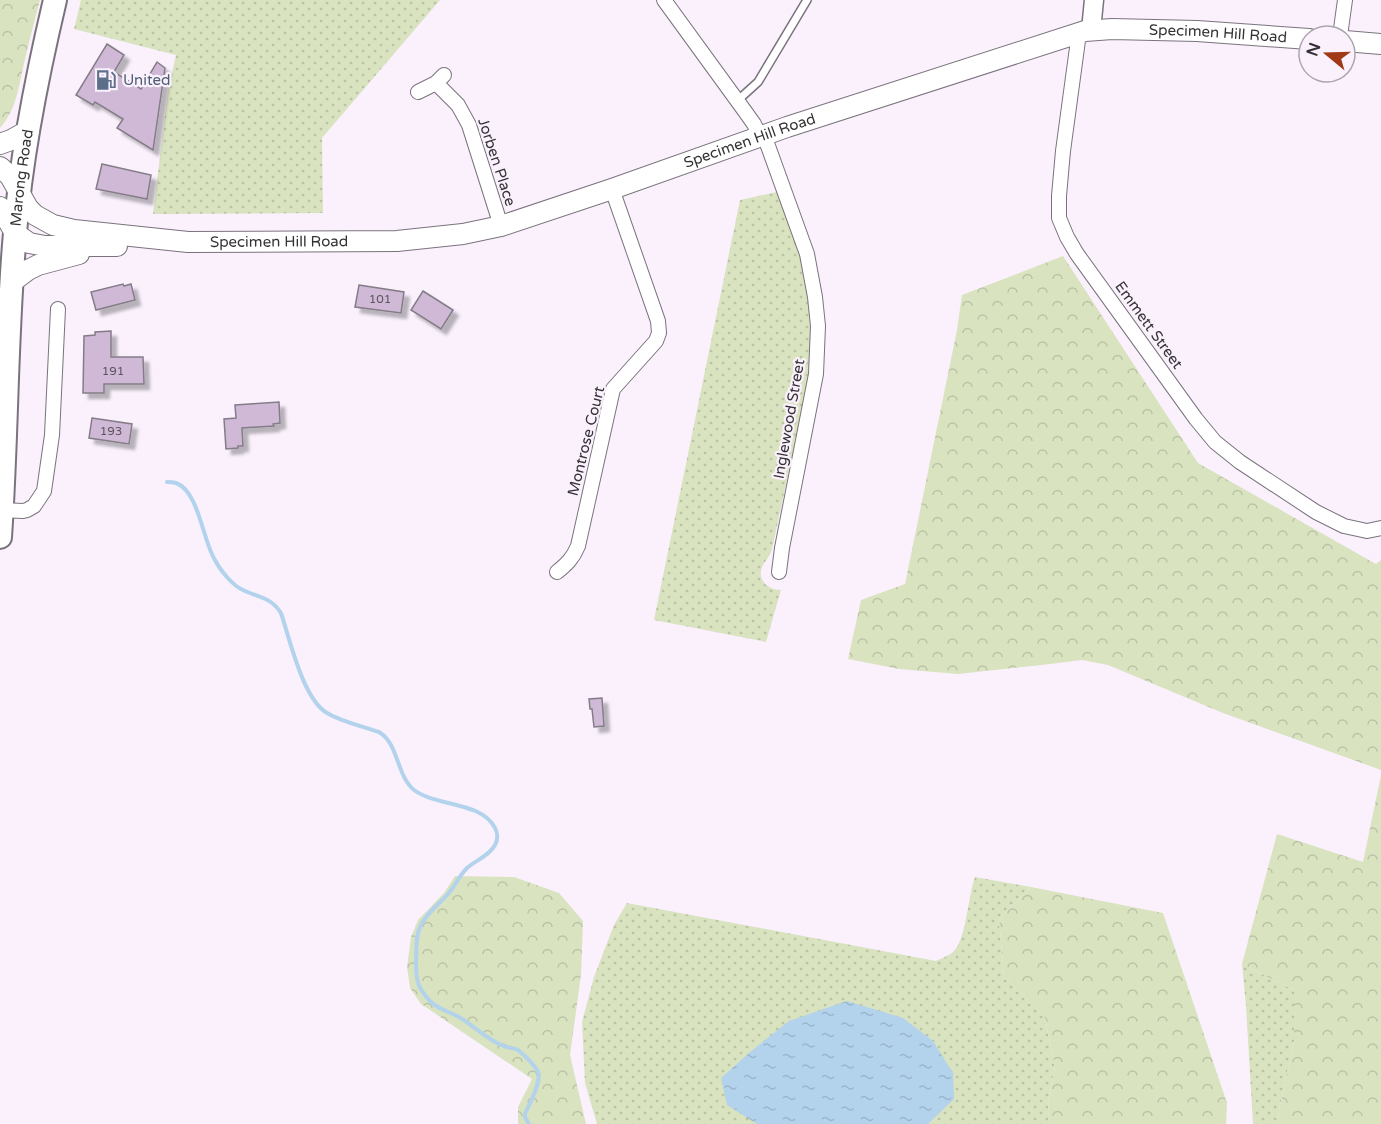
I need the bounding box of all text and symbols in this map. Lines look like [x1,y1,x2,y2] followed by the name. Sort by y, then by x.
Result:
[1149,21,1288,46] street label: Specimen Hill Road
[1297,24,1357,84] north arrow
[1302,40,1325,59] text: N
[94,68,118,92] fuel station icon: United
[123,71,171,89] place label: United
[681,109,818,172] street label: Specimen Hill Road
[474,116,520,208] street label: Jorben Place
[7,128,37,227] street label: Marong Road
[210,232,348,251] street label: Specimen Hill Road
[1111,278,1187,372] street label: Emmett Street
[369,292,391,306] house number: 101
[770,358,808,480] street label: Inglewood Street
[102,364,124,378] house number: 191
[564,384,608,498] street label: Montrose Court
[100,424,122,438] house number: 193

